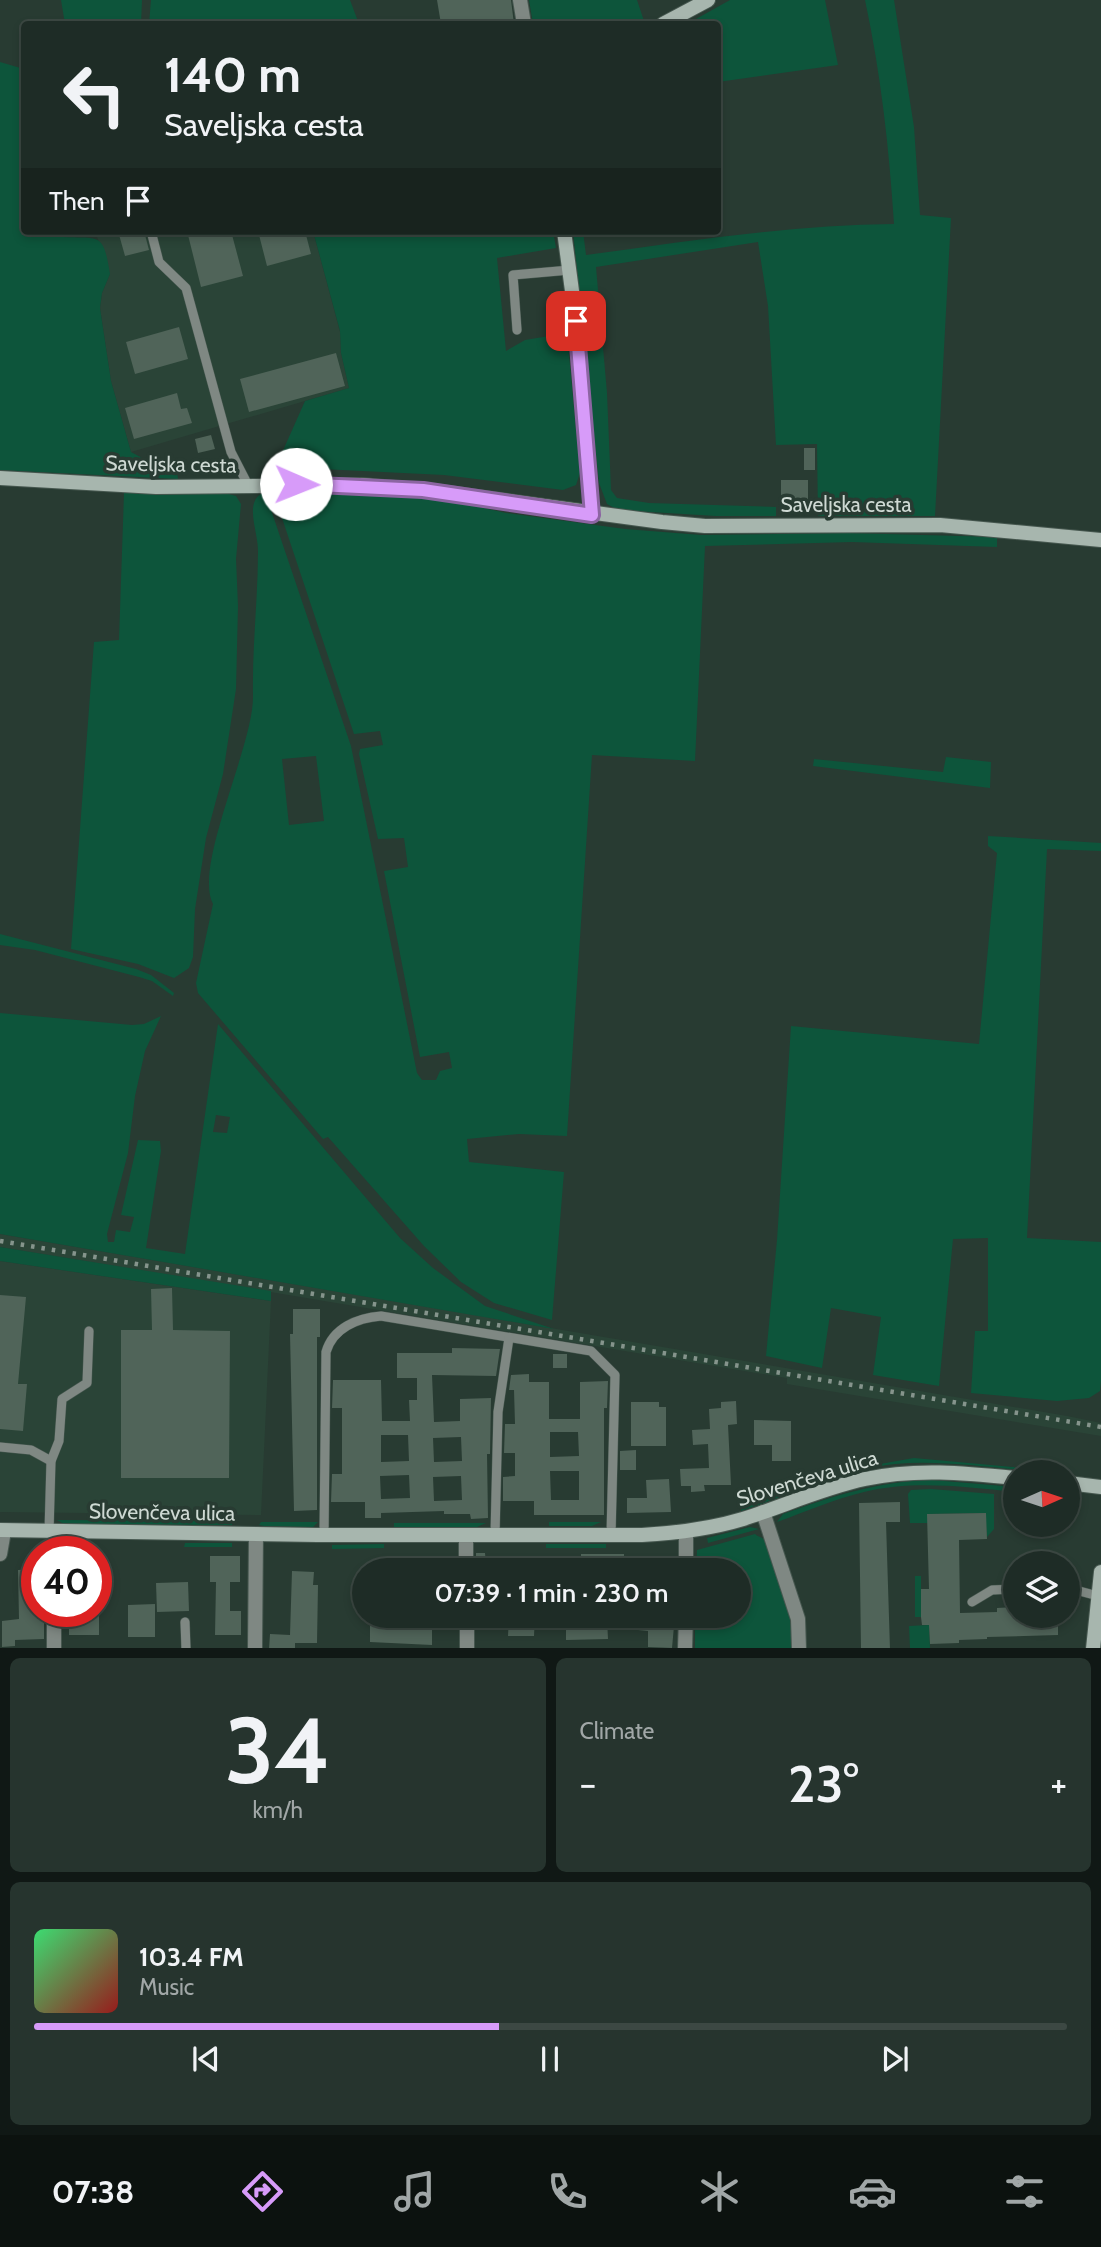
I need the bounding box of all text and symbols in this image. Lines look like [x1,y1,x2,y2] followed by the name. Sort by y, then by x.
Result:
[164,45,301,104] text: 140 m
[49,49,140,140] icon: left
[164,105,364,144] text: Saveljska cesta
[119,182,157,220] icon: arrive
[49,185,105,217] text: Then
[546,291,606,351] pin
[557,302,595,340] icon: arrive
[259,447,333,521] position arrow
[105,450,237,479] street label: Saveljska cesta
[780,492,912,518] street label: Saveljska cesta
[733,1445,881,1511] street label: Slovenčeva ulica
[1003,1460,1080,1536] north arrow
[1003,1460,1080,1628] map controls
[89,1498,235,1526] street label: Slovenčeva ulica
[21,1536,112,1627] speed limit sign: 40
[1003,1551,1080,1628] button: layers
[435,1577,668,1609] text: 07:39 · 1 min · 230 m
[225,1695,331,1806] text: 34
[580,1717,654,1745] text: Climate
[788,1752,859,1815] text: 23°
[580,1760,596,1807] text: −
[1050,1760,1067,1807] text: +
[253,1796,303,1824] text: km/h
[139,1941,244,1973] text: 103.4 FM
[139,1973,194,2001] text: Music
[187,2040,225,2078] icon: previous
[531,2040,569,2078] icon: pause
[876,2040,914,2078] icon: next
[238,2167,287,2216] icon: directions
[390,2167,439,2216] icon: music
[543,2167,592,2216] icon: phone
[695,2167,744,2216] icon: climate
[848,2167,897,2216] icon: car
[1000,2167,1049,2216] icon: filters
[52,2172,134,2211] text: 07:38

